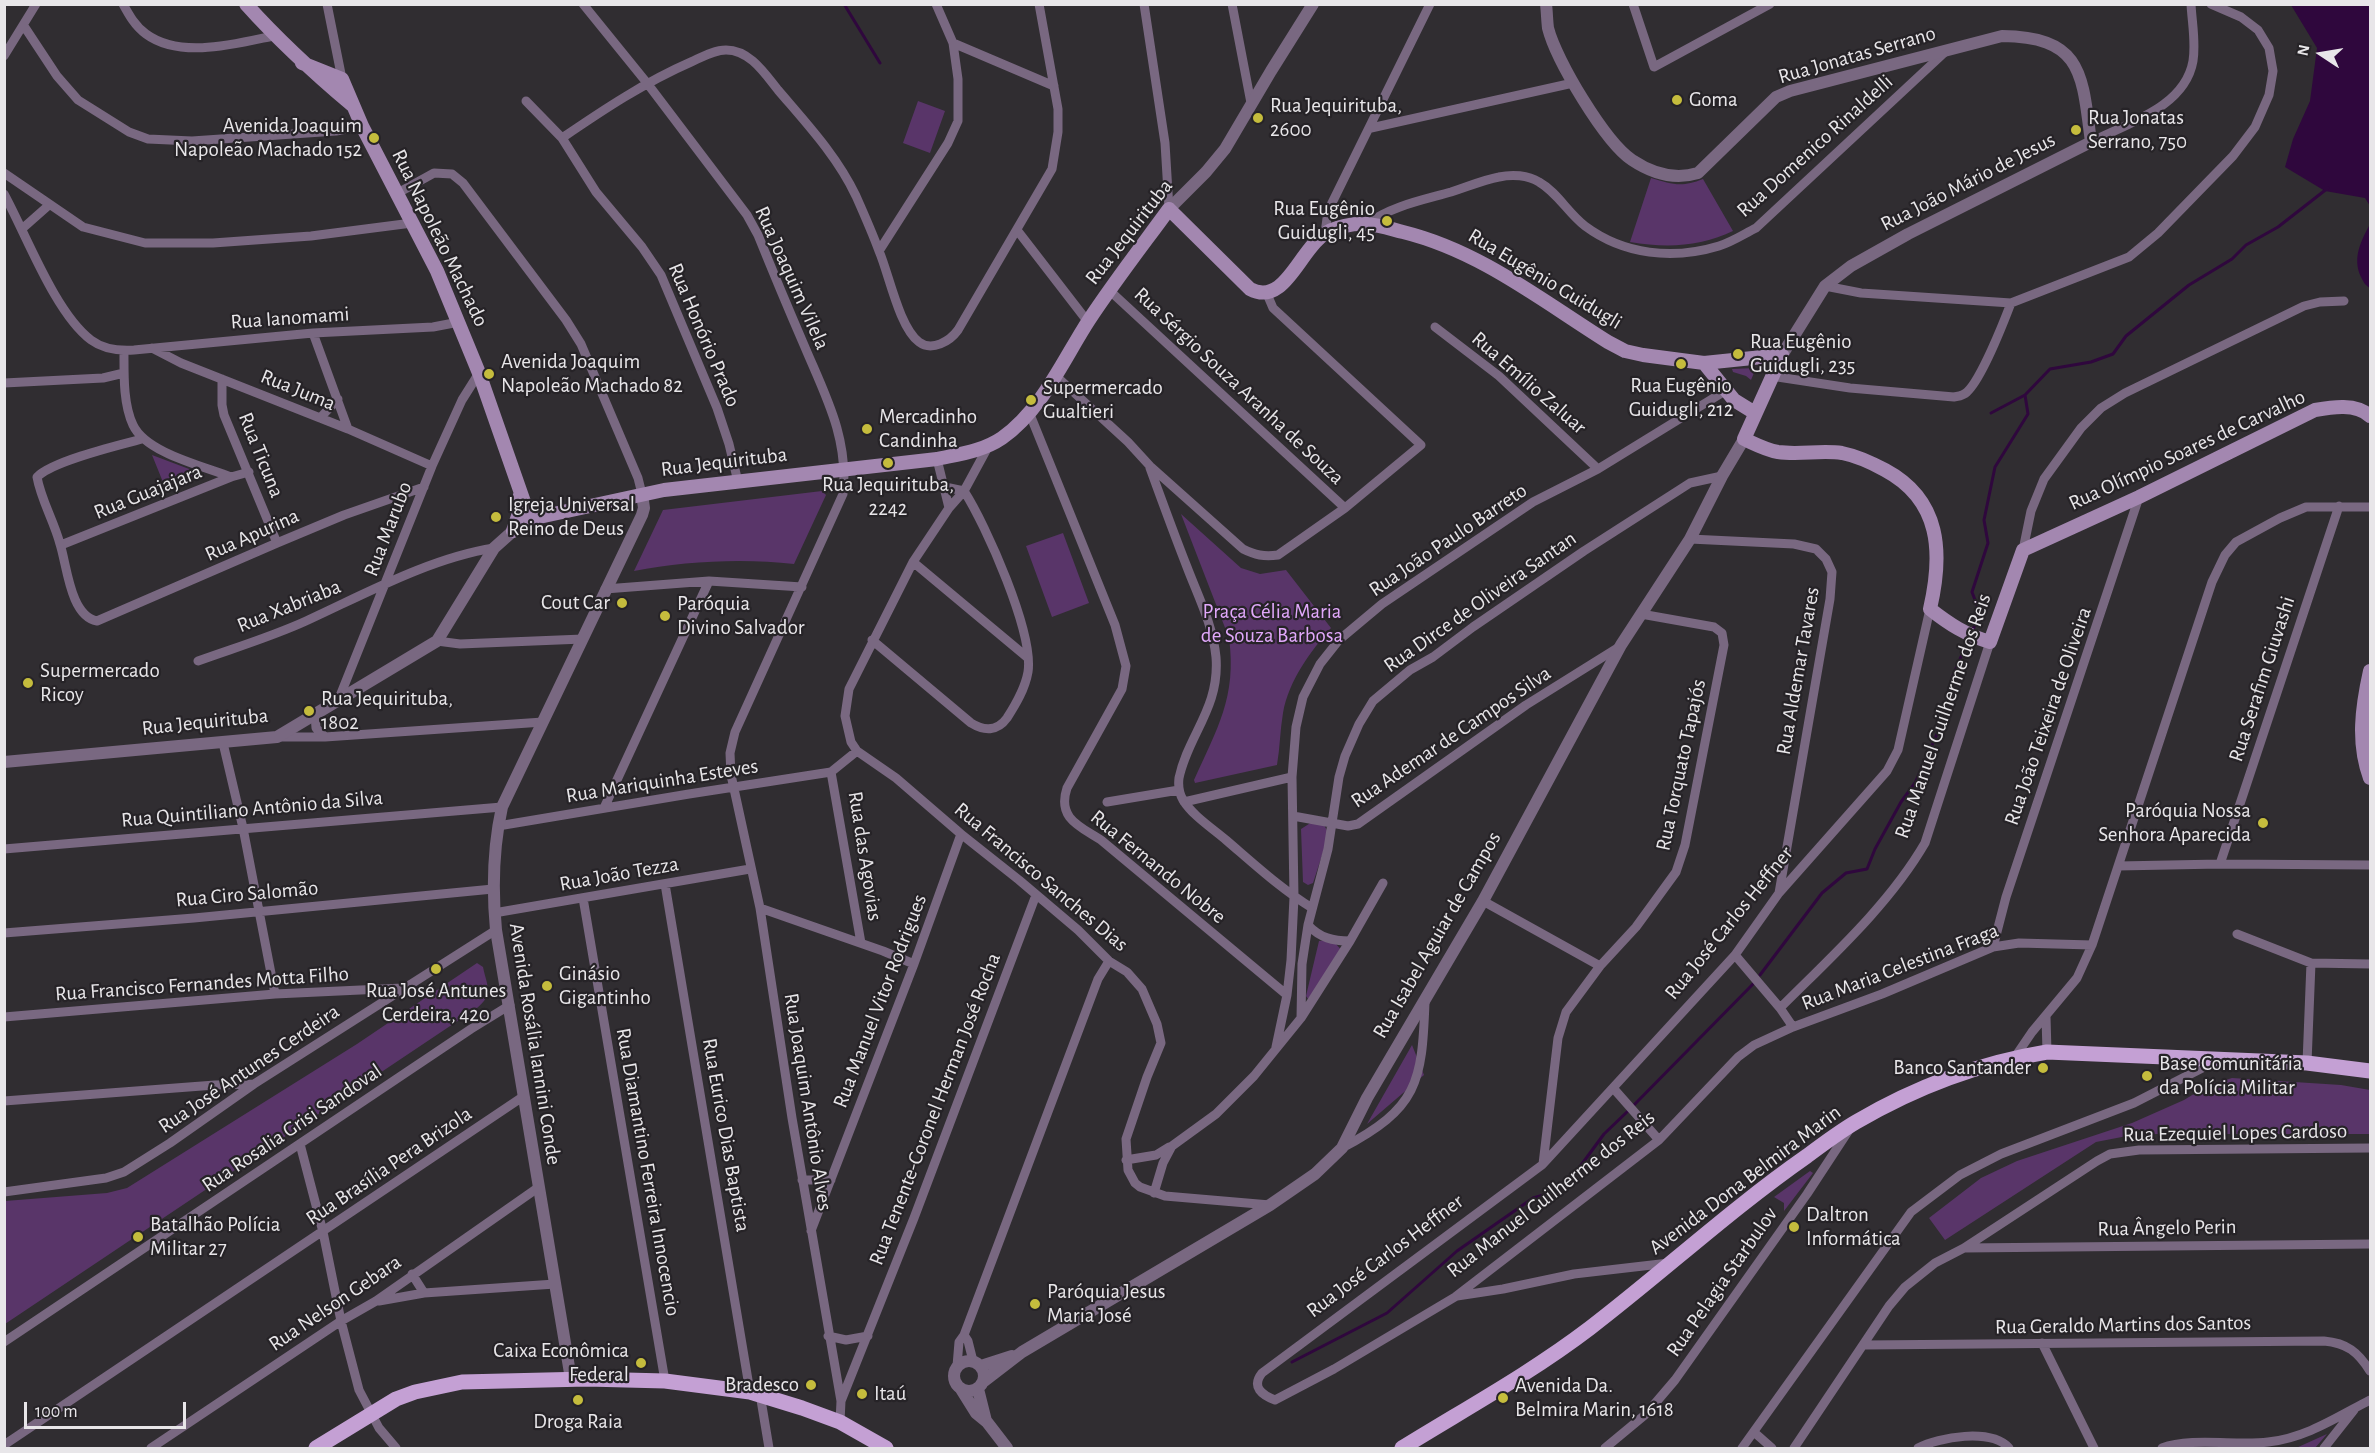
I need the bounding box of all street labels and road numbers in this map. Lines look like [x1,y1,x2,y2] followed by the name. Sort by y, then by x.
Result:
[1775,20,1939,90] street label: Rua Jonatas Serrano
[1732,69,1898,223] street label: Rua Domenico Rinaldelli
[1877,127,2059,237] street label: Rua João Mário de Jesus
[386,145,494,331] street label: Rua Napoleão Machado
[1080,174,1178,290] street label: Rua Jequirituba
[749,202,835,354] street label: Rua Joaquim Vilela
[1463,223,1627,335] street label: Rua Eugênio Guidugli
[662,259,746,411] street label: Rua Honório Prado
[1129,282,1349,490] street label: Rua Sérgio Souza Aranha de Souza
[230,301,350,335] street label: Rua Ianomami
[1466,326,1592,440] street label: Rua Emílio Zaluar
[257,364,339,416] street label: Rua Juma
[2065,384,2309,516] street label: Rua Olímpio Soares de Carvalho
[233,409,289,501] street label: Rua Ticuna
[659,442,789,482] street label: Rua Jequirituba
[90,459,206,525] street label: Rua Guajajara
[358,478,418,580] street label: Rua Marubo
[1364,478,1532,602] street label: Rua João Paulo Barreto
[201,503,303,567] street label: Rua Apurina
[1379,526,1581,678] street label: Rua Dirce de Oliveira Santan
[233,574,345,638] street label: Rua Xabriaba
[1771,585,1825,757] street label: Rua Aldemar Tavares
[1889,590,1997,842] street label: Rua Manuel Guilherme dos Reis
[2223,593,2301,765] street label: Rua Serafim Giuvashi
[1999,604,2097,828] street label: Rua João Teixeira de Oliveira
[1346,661,1556,813] street label: Rua Ademar de Campos Silva
[1651,677,1711,853] street label: Rua Torquato Tapajós
[140,703,270,741] street label: Rua Jequirituba
[564,753,760,809] street label: Rua Mariquinha Esteves
[120,785,384,833] street label: Rua Quintiliano Antônio da Silva
[842,789,888,923] street label: Rua das Agovias
[949,797,1133,957] street label: Rua Francisco Sanches Dias
[1085,805,1231,929] street label: Rua Fernando Nobre
[1367,827,1507,1043] street label: Rua Isabel Aguiar de Campos
[1659,841,1799,1005] street label: Rua José Carlos Heffner
[557,851,681,897] street label: Rua João Tezza
[175,875,319,913] street label: Rua Ciro Salomão
[828,891,932,1111] street label: Rua Manuel Vitor Rodrigues
[1798,918,2002,1016] street label: Rua Maria Celestina Fraga
[503,921,567,1167] street label: Avenida Rosália Iannini Conde
[864,949,1006,1269] street label: Rua Tenente-Coronel Herman José Rocha
[54,961,350,1007] street label: Rua Francisco Fernandes Motta Filho
[778,991,838,1213] street label: Rua Joaquim Antônio Alves
[154,999,344,1139] street label: Rua José Antunes Cerdeira
[610,1026,686,1318] street label: Rua Diamantino Ferreira Innocencio
[697,1036,755,1234] street label: Rua Eurico Dias Baptista
[197,1058,387,1198] street label: Rua Rosalia Grisi Sandoval
[1644,1100,1846,1260] street label: Avenida Dona Belmira Marin
[301,1101,477,1231] street label: Rua Brasília Pera Brizola
[1442,1105,1660,1283] street label: Rua Manuel Guilherme dos Reis
[2123,1118,2347,1148] street label: Rua Ezequiel Lopes Cardoso
[1302,1189,1468,1323] street label: Rua José Carlos Heffner
[1661,1202,1783,1362] street label: Rua Pelagia Starbulov
[2097,1214,2237,1242] street label: Rua Ângelo Perin
[264,1249,406,1357] street label: Rua Nelson Gebara
[1995,1310,2251,1340] street label: Rua Geraldo Martins dos Santos

